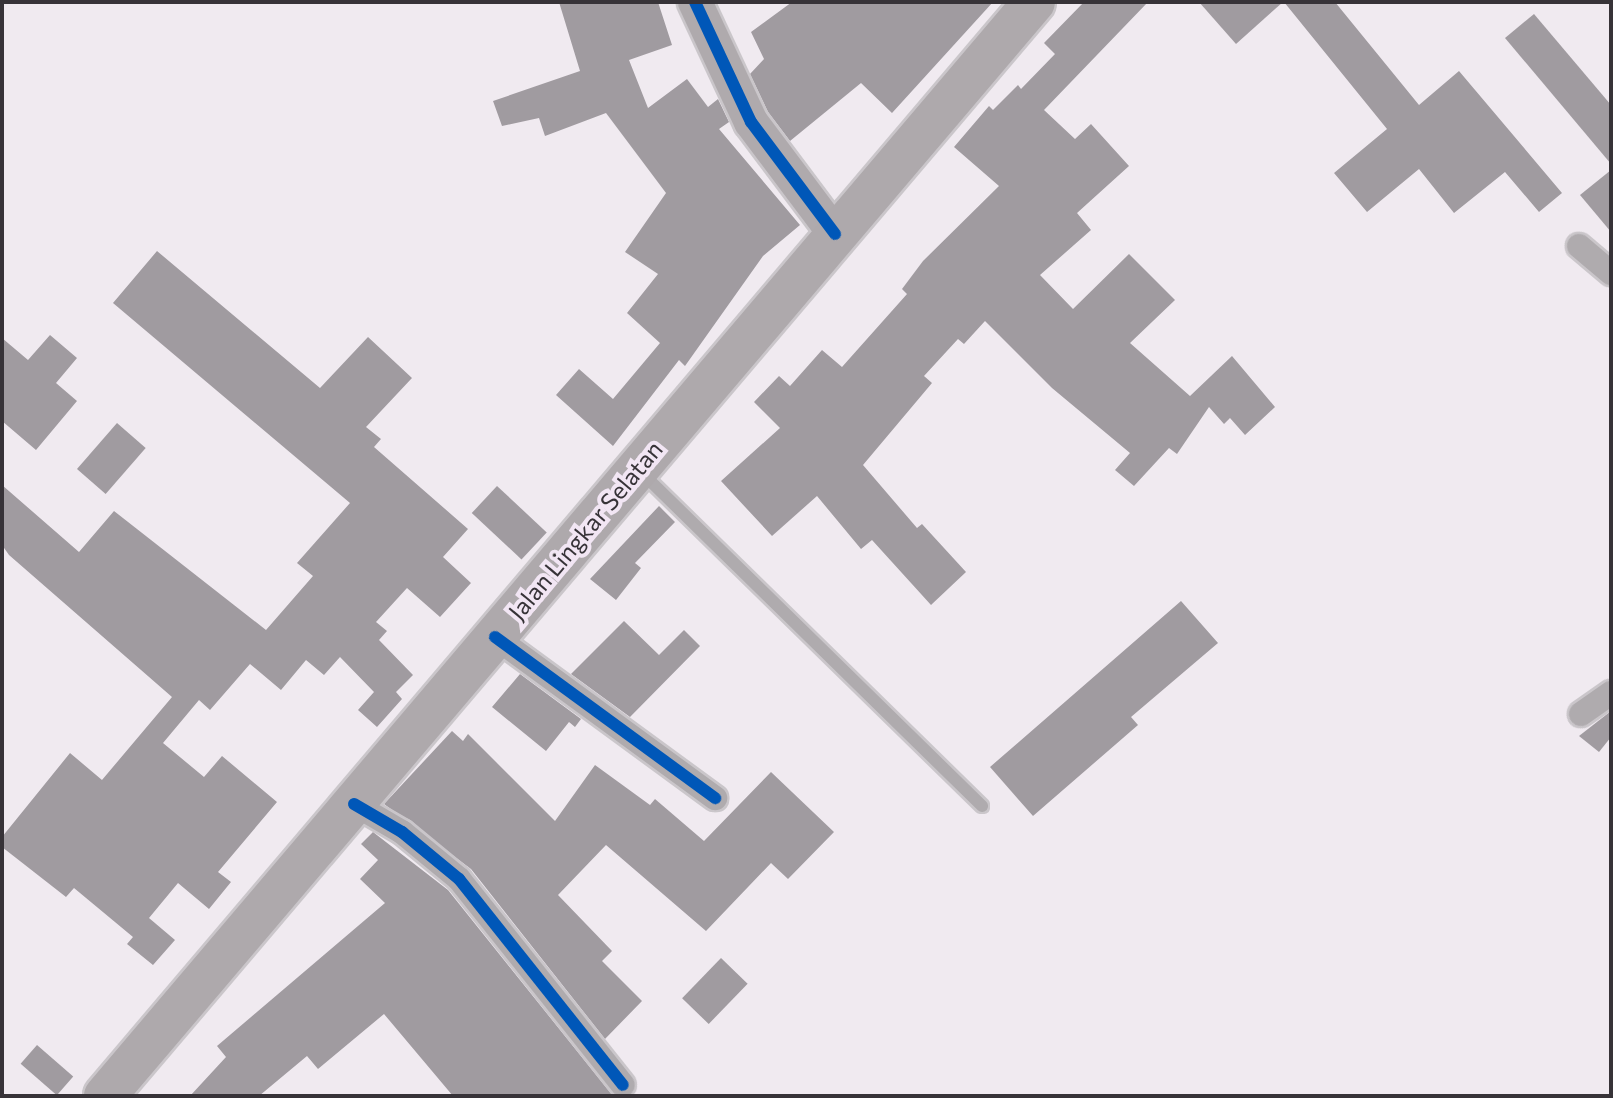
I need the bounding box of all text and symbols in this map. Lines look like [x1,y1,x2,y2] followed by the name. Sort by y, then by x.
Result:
[502,435,668,625] street label: Jalan Lingkar Selatan

